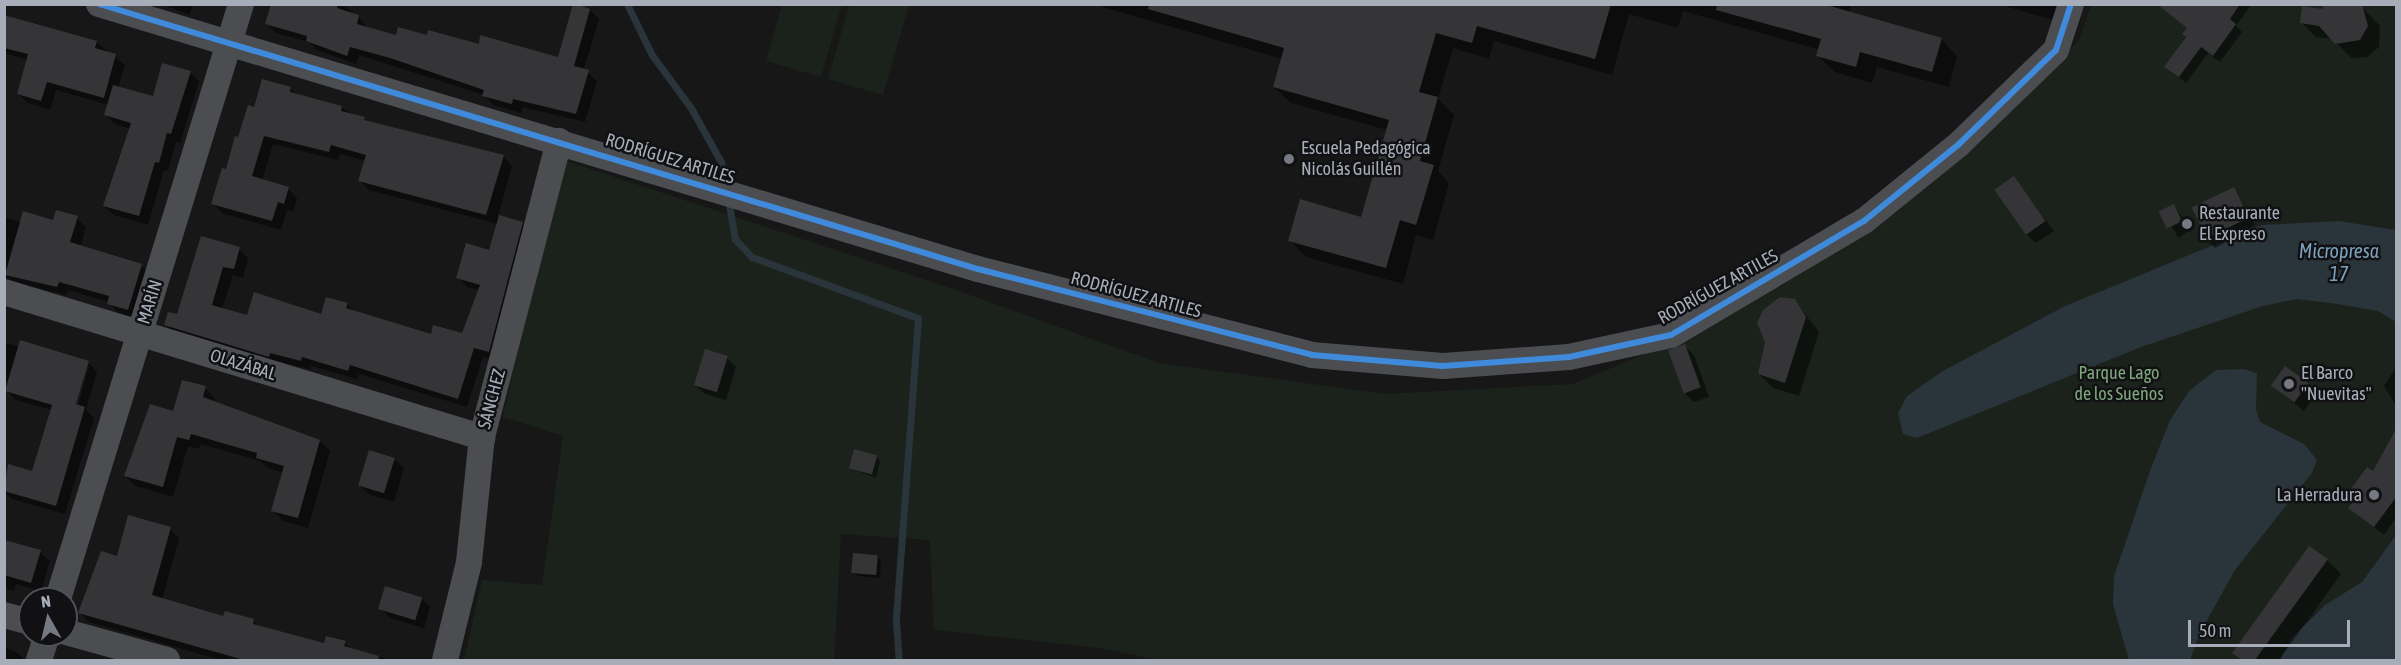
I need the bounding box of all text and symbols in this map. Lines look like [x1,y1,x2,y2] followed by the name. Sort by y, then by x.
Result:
[603,129,737,189] street label: RODRÍGUEZ ARTILES
[1301,138,1431,180] place label: Escuela Pedagógica Nicolás Guillén
[1282,152,1296,166] marker: Escuela Pedagógica Nicolás Guillén
[2199,203,2280,246] place label: Restaurante El Expreso
[2180,217,2194,231] marker: Restaurante El Expreso
[2299,239,2379,286] water label: Micropresa 17
[1654,245,1782,329] street label: RODRÍGUEZ ARTILES
[1069,267,1203,323] street label: RODRÍGUEZ ARTILES
[133,277,167,327] street label: MARÍN
[208,345,278,385] street label: OLAZÁBAL
[2074,363,2164,406] park label: Parque Lago de los Sueños
[2301,363,2372,406] place label: El Barco "Nuevitas"
[474,367,510,431] street label: SÁNCHEZ
[2282,377,2296,391] marker: El Barco "Nuevitas"
[2276,484,2362,506] place label: La Herradura
[2367,488,2381,502] marker: La Herradura
[18,587,78,647] north arrow
[40,592,52,611] text: N
[2191,608,2353,646] scale bar
[2199,620,2231,641] text: 50 m

